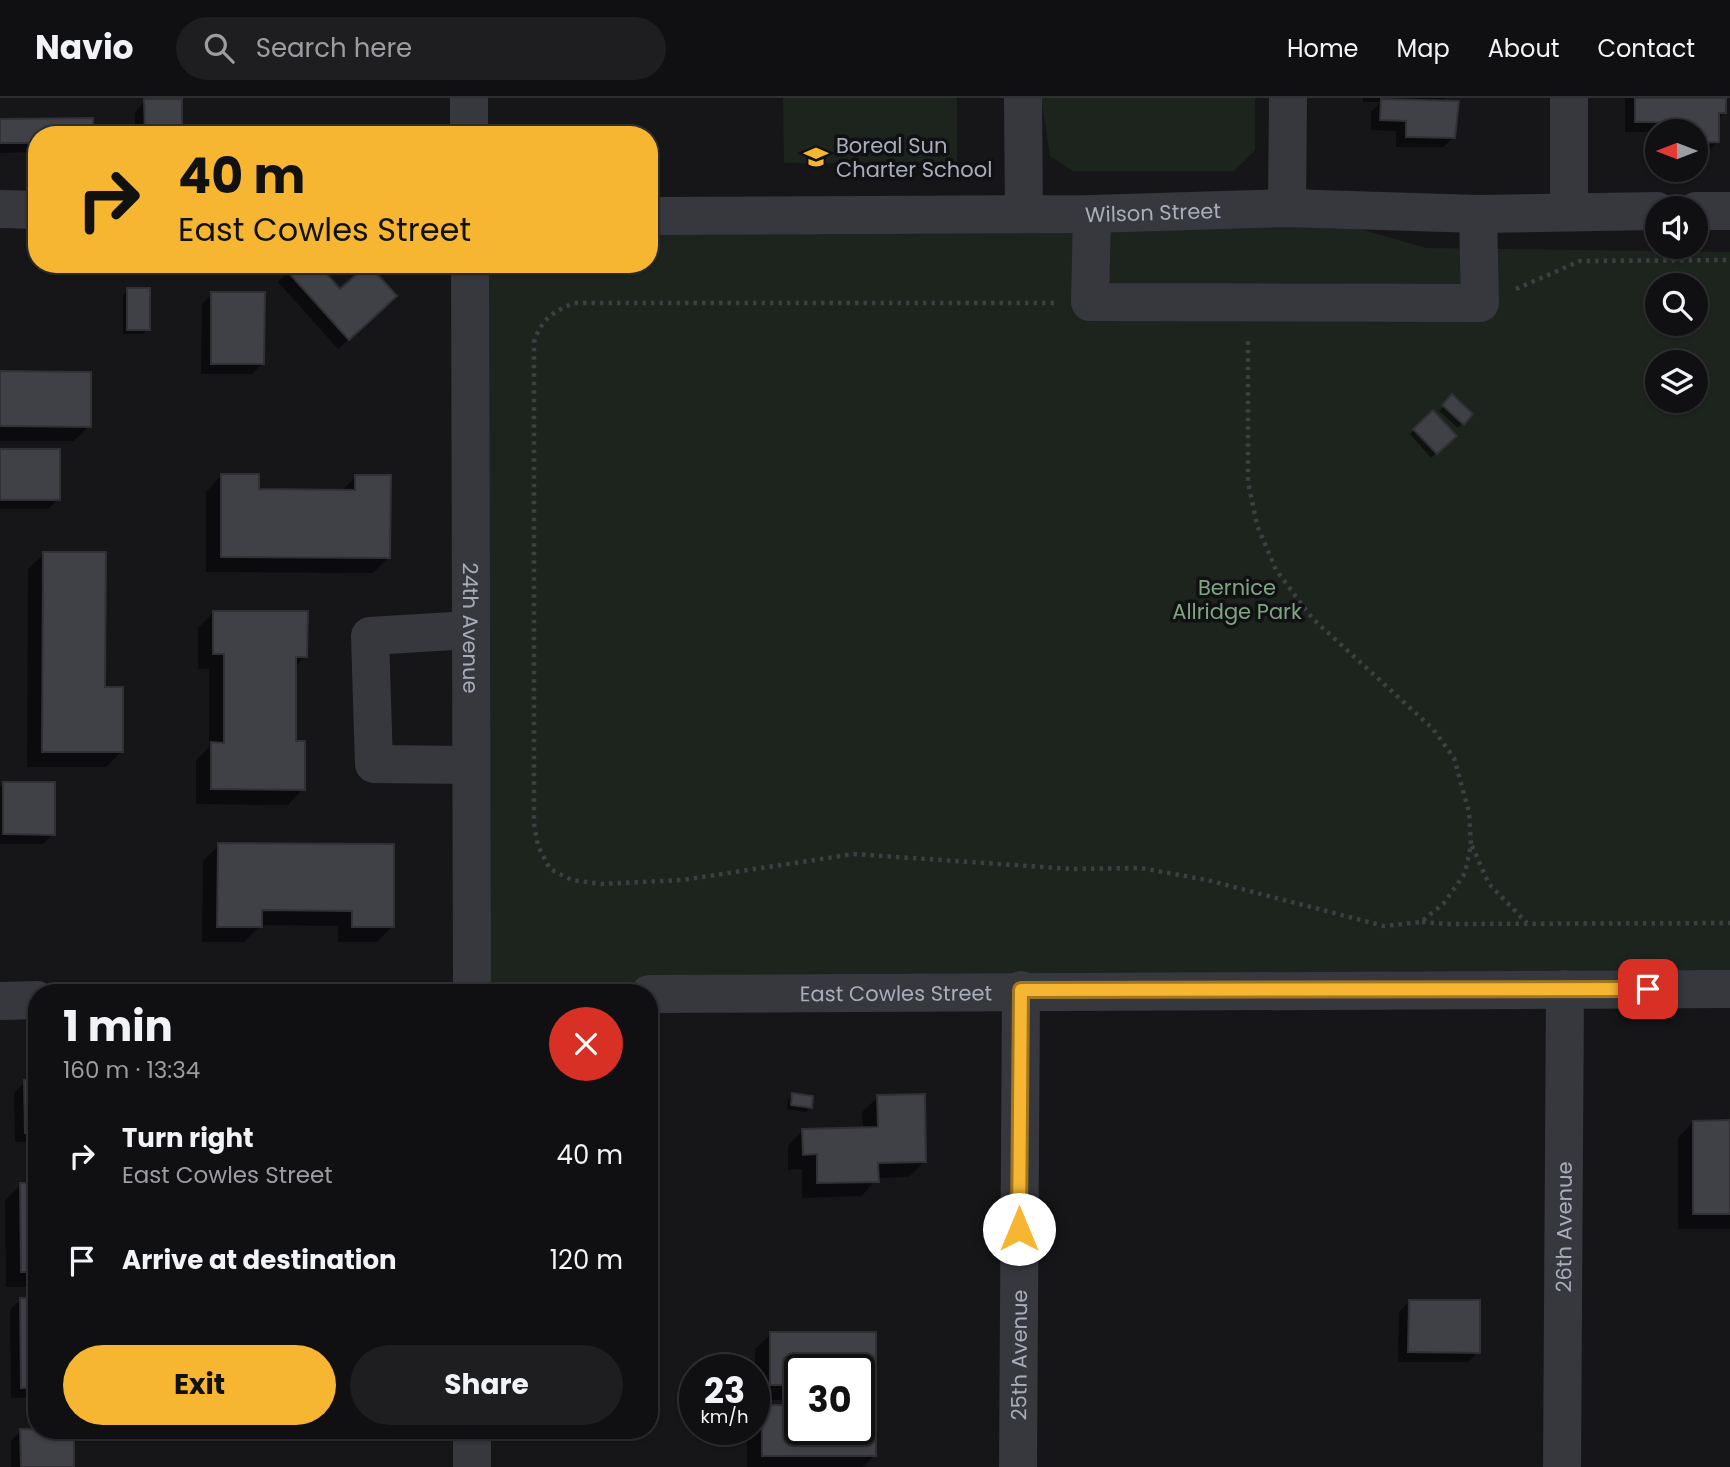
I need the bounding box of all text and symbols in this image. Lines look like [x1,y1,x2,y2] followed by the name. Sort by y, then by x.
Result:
[176,17,666,80] search box
[35,24,134,71] text: Navio
[200,29,238,67] icon: search
[256,30,412,66] text: Search here
[1287,32,1359,65] text: Home
[1397,32,1450,65] text: Map
[1488,32,1559,65] text: About
[1597,32,1695,65] text: Contact
[1645,119,1708,182] north arrow
[1645,119,1708,413] map controls
[836,131,992,184] place label: Boreal Sun Charter School
[178,142,305,210] text: 40 m
[802,143,830,171] school or university icon: Boreal Sun Charter School
[63,154,154,245] icon: right
[1085,196,1221,229] street label: Wilson Street
[1645,196,1708,259] button: sound
[178,207,471,252] text: East Cowles Street
[1645,273,1708,336] button: search
[1645,350,1708,413] button: layers
[456,562,486,693] street label: 24th Avenue
[1172,573,1302,626] park label: Bernice Allridge Park
[1618,959,1678,1019] pin
[1629,970,1667,1008] icon: arrive
[800,978,992,1008] street label: East Cowles Street
[63,997,173,1056] text: 1 min
[549,1007,623,1081] button: close
[63,1054,200,1086] text: 160 m · 13:34
[122,1120,254,1156] text: Turn right
[63,1137,101,1175] icon: right
[557,1137,623,1173] text: 40 m
[122,1159,333,1191] text: East Cowles Street
[1549,1161,1578,1293] street label: 26th Avenue
[982,1192,1056,1266] position arrow
[63,1242,101,1280] icon: arrive
[122,1242,397,1278] text: Arrive at destination
[550,1242,623,1278] text: 120 m
[1004,1289,1034,1421] street label: 25th Avenue
[63,1345,336,1425] button: Exit
[350,1345,623,1425] button: Share
[784,1354,875,1445] speed limit sign: 30
[704,1366,745,1415] text: 23
[701,1404,748,1429] text: km/h

